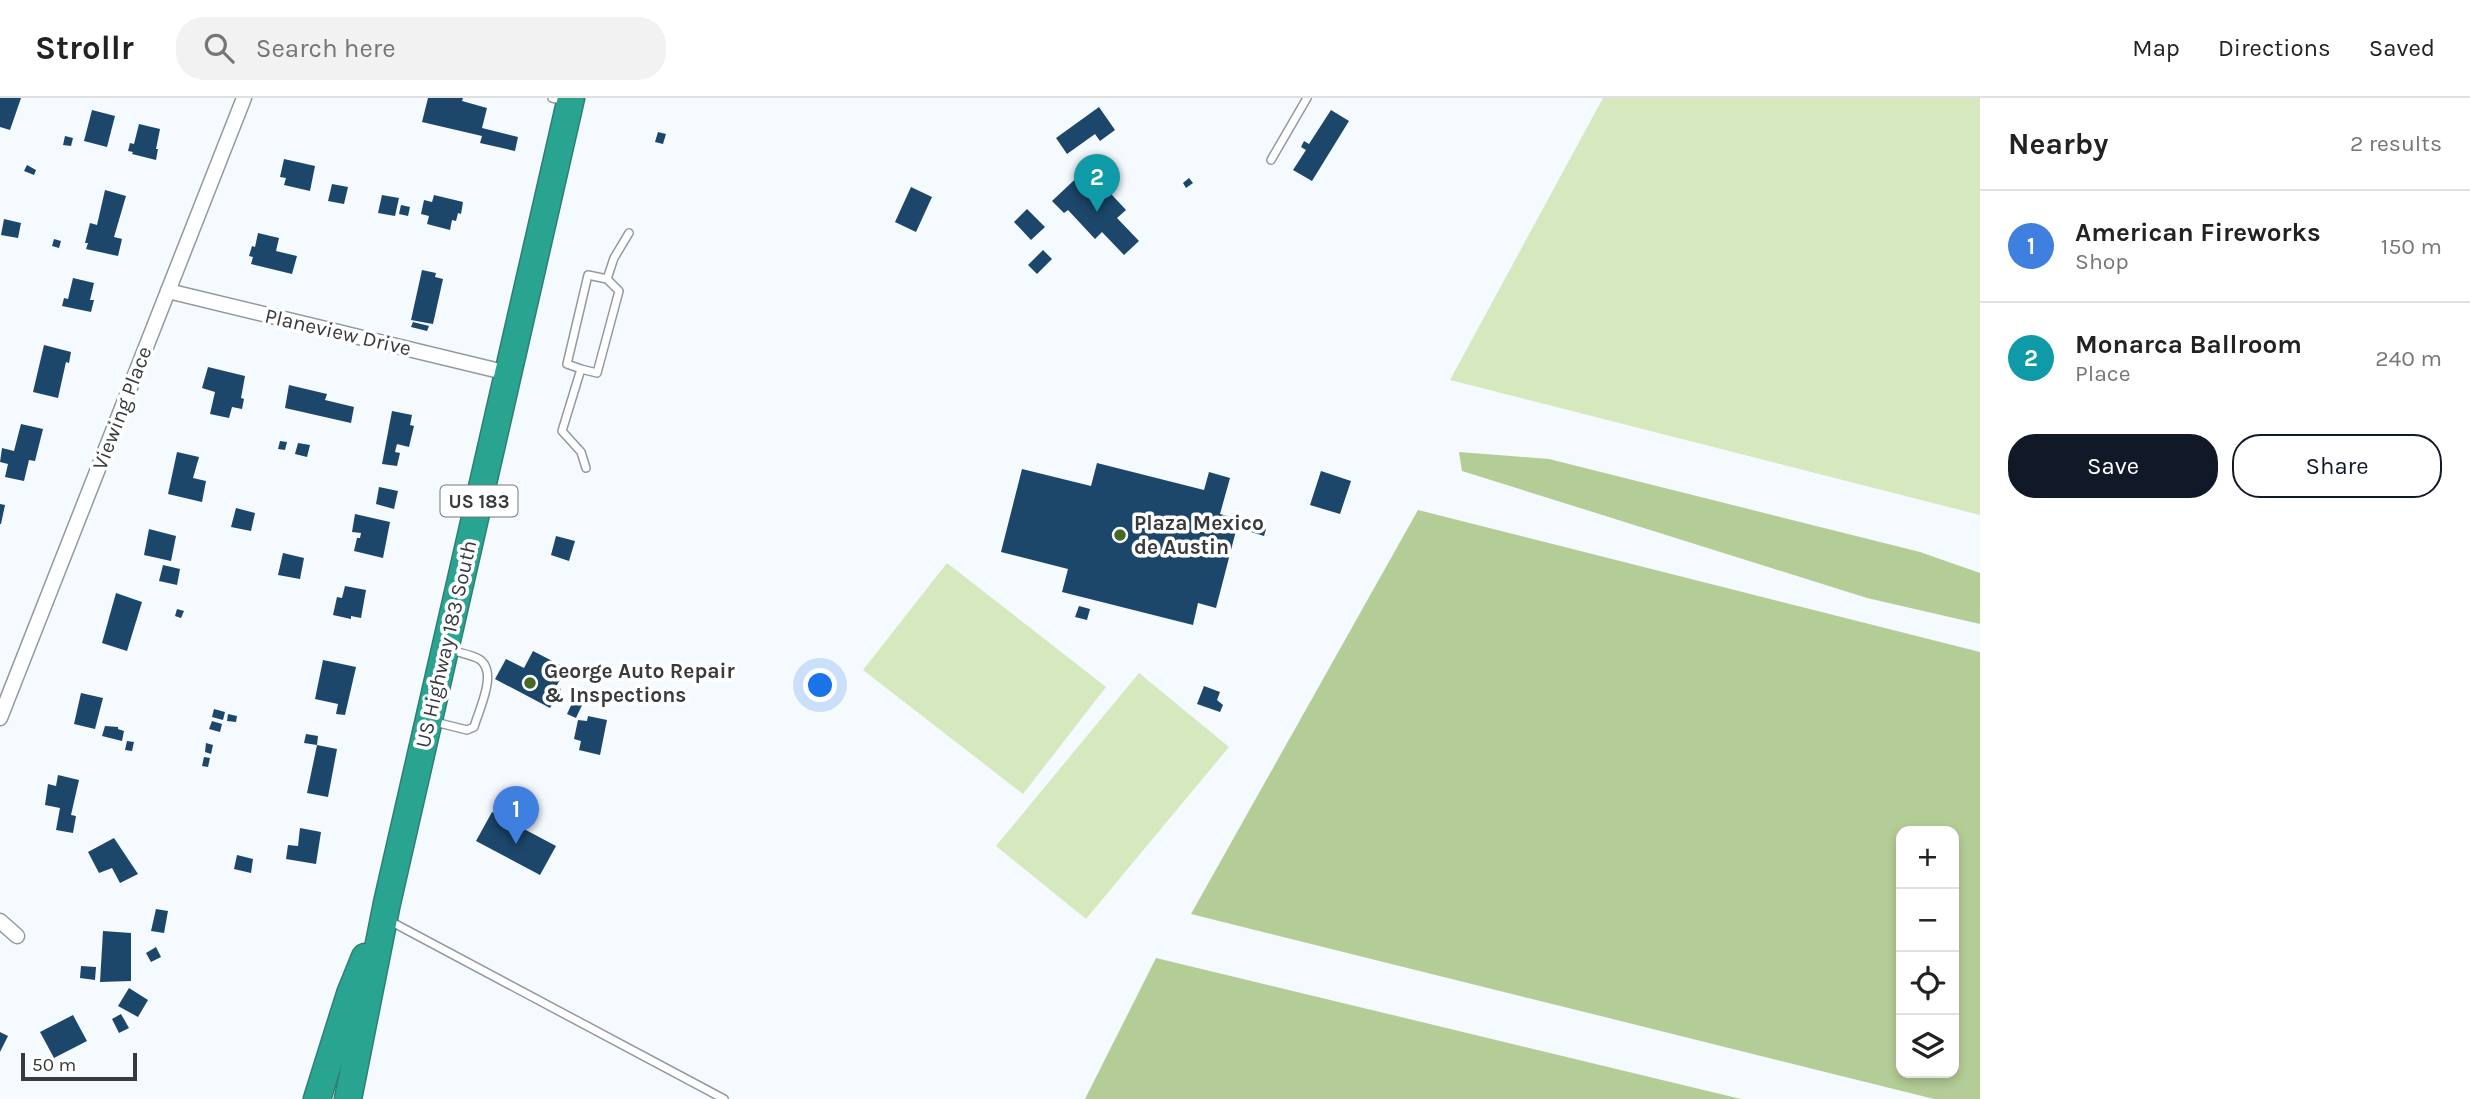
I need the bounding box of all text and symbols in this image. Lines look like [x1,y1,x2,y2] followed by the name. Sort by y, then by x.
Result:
[176,17,666,80] search box
[35,29,134,67] text: Strollr
[200,29,238,67] icon: search
[256,33,396,64] text: Search here
[2132,34,2180,62] text: Map
[2218,34,2331,62] text: Directions
[2369,34,2435,62] text: Saved
[2008,126,2108,162] text: Nearby
[2350,130,2442,157] text: 2 results
[1074,154,1120,212] pin: 2
[2075,217,2321,248] text: American Fireworks
[2027,233,2035,260] text: 1
[2381,233,2442,260] text: 150 m
[2075,248,2129,275] text: Shop
[263,304,413,360] street label: Planeview Drive
[2075,329,2302,360] text: Monarca Ballroom
[87,343,157,473] street label: Viewing Place
[2024,345,2038,372] text: 2
[2375,345,2442,372] text: 240 m
[2075,360,2131,387] text: Place
[2008,434,2218,498] button: Save
[2232,434,2442,498] button: Share
[440,486,518,516] road number: US 183
[1134,511,1264,559] place label: Plaza Mexico de Austin
[1112,527,1128,543] marker: Plaza Mexico de Austin
[410,538,482,750] street label: US Highway 183 South
[544,659,735,707] place label: George Auto Repair & Inspections
[803,668,837,702] your location
[522,675,538,691] marker: George Auto Repair & Inspections
[493,786,539,844] pin: 1
[1896,826,1959,1078] map controls
[1896,826,1959,889] button: +
[1896,889,1959,952] button: −
[1896,952,1959,1015] button: locate
[1896,1015,1959,1078] button: layers
[21,1050,136,1082] scale bar
[32,1054,76,1076] text: 50 m

